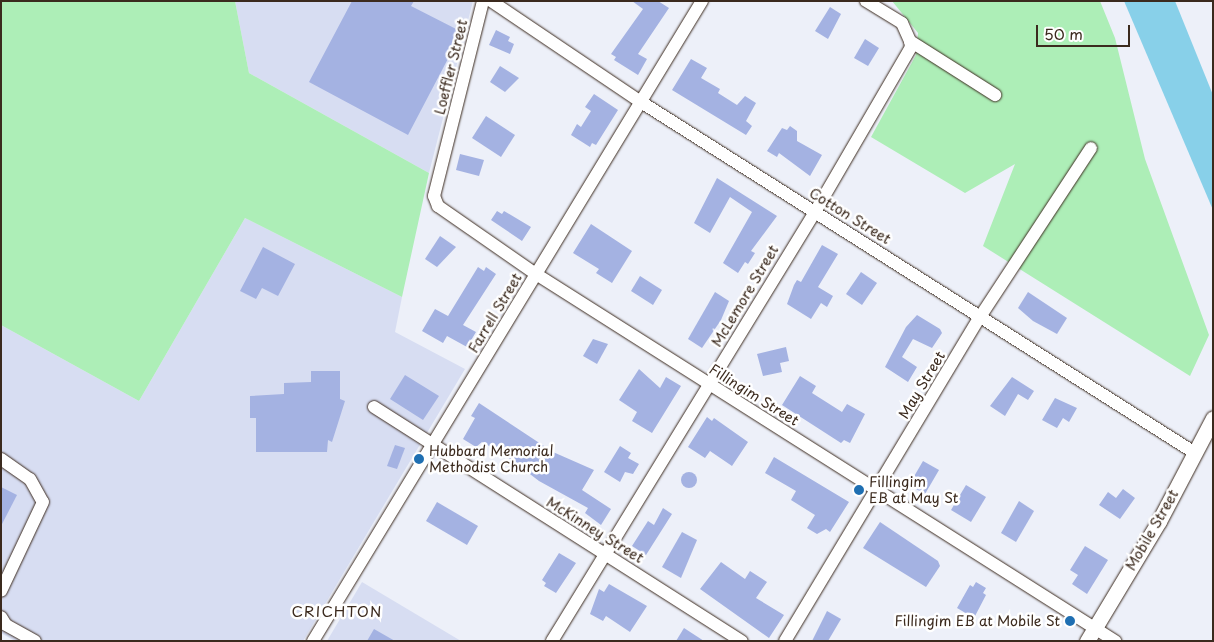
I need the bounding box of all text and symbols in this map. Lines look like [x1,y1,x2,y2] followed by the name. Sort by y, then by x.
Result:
[1039,15,1133,47] scale bar
[431,17,471,117] street label: Loeffler Street
[1044,22,1083,45] text: 50 m
[806,184,894,248] street label: Cotton Street
[708,242,782,350] street label: McLemore Street
[464,270,526,356] street label: Farrell Street
[895,348,949,422] street label: May Street
[706,360,802,430] street label: Fillingim Street
[429,443,556,476] place label: Hubbard Memorial Methodist Church
[413,453,425,465] marker: Hubbard Memorial Methodist Church
[869,474,959,507] place label: Fillingim EB at May St
[853,484,865,496] marker: Fillingim EB at May St
[1122,486,1182,574] street label: Mobile Street
[543,493,647,567] street label: McKinney Street
[291,602,383,620] district label: CRICHTON
[894,613,1060,629] place label: Fillingim EB at Mobile St
[1064,615,1076,627] marker: Fillingim EB at Mobile St

